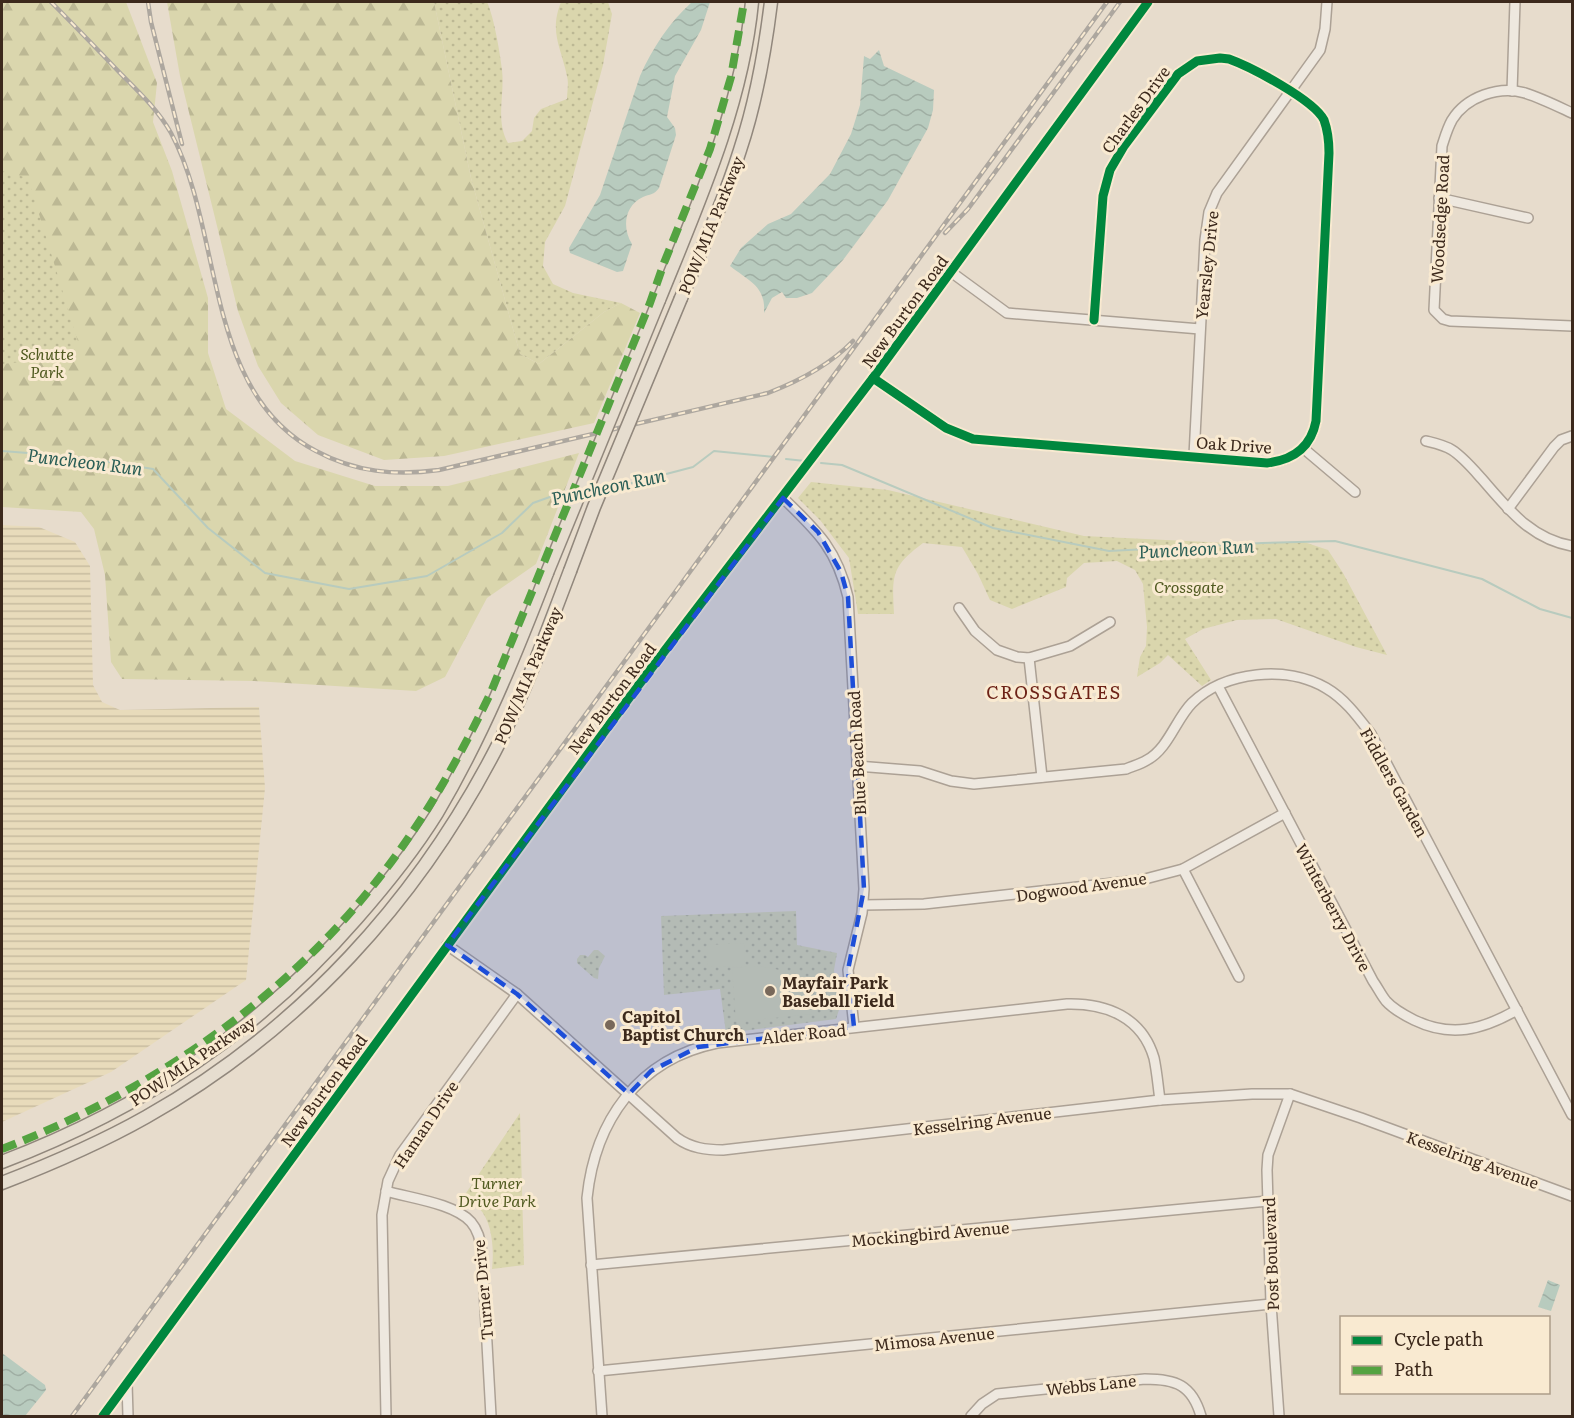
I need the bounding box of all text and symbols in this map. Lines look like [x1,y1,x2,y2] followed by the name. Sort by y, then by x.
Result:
[1095,60,1175,158] street label: Charles Drive
[671,151,749,298] street label: POW/MIA Parkway
[1424,154,1454,284] street label: Woodsedge Road
[1188,209,1224,321] street label: Yearsley Drive
[855,250,953,372] street label: New Burton Road
[20,341,74,383] park label: Schutte Park
[1195,429,1273,459] street label: Oak Drive
[26,441,145,482] water label: Puncheon Run
[548,461,668,511] water label: Puncheon Run
[1137,531,1255,565] water label: Puncheon Run
[1154,574,1224,598] park label: Crossgate
[487,602,567,748] street label: POW/MIA Parkway
[561,637,661,759] street label: New Burton Road
[986,678,1122,705] district label: CROSSGATES
[841,690,871,816] street label: Blue Beach Road
[1355,723,1435,842] street label: Fiddlers Garden
[1290,839,1378,975] street label: Winterberry Drive
[1014,865,1148,907] street label: Dogwood Avenue
[782,970,895,1012] place label: Mayfair Park Baseball Field
[763,984,777,998] marker: Mayfair Park Baseball Field
[622,1004,744,1046] place label: Capitol Baptist Church
[124,1008,261,1111] street label: POW/MIA Parkway
[761,1017,847,1049] street label: Alder Road
[603,1018,617,1032] marker: Capitol Baptist Church
[274,1029,372,1151] street label: New Burton Road
[387,1075,463,1173] street label: Haman Drive
[911,1100,1053,1140] street label: Kesselring Avenue
[1403,1124,1543,1194] street label: Kesselring Avenue
[458,1170,536,1212] park label: Turner Drive Park
[1256,1197,1284,1311] street label: Post Boulevard
[850,1214,1010,1252] street label: Mockingbird Avenue
[466,1239,498,1341] street label: Turner Drive
[1340,1316,1550,1394] legend
[873,1320,995,1356] street label: Mimosa Avenue
[1394,1325,1483,1352] text: Cycle path
[1394,1355,1433,1382] text: Path
[1045,1367,1137,1401] street label: Webbs Lane

